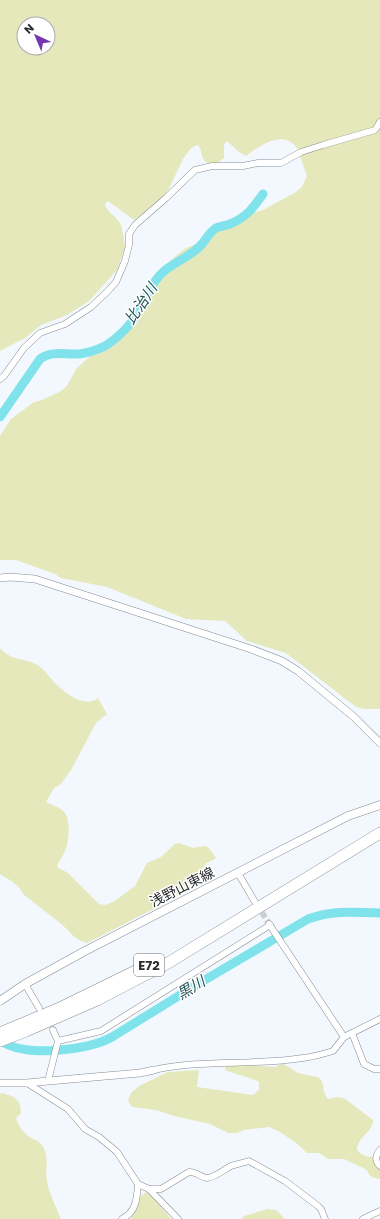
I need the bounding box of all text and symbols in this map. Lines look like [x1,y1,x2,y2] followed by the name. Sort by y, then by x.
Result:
[16,16,56,56] north arrow
[21,20,38,37] text: N
[119,278,163,328] water label: 比治川
[146,862,218,912] street label: 浅野山東線
[134,954,164,976] road number: E72
[172,970,211,1004] water label: 黒川

